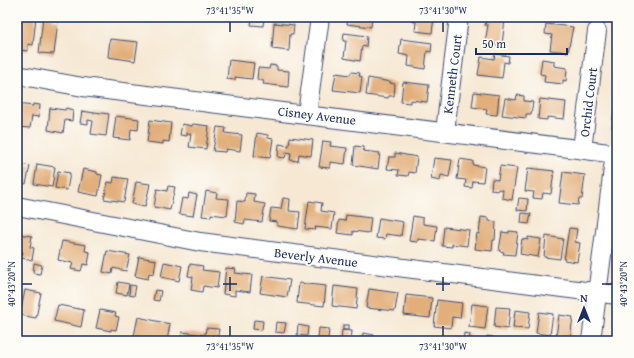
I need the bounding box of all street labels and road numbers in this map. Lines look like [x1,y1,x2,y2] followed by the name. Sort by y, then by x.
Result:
[438,33,467,115] street label: Kenneth Court
[575,66,602,138] street label: Orchid Court
[277,101,357,130] street label: Cisney Avenue
[273,243,359,272] street label: Beverly Avenue

